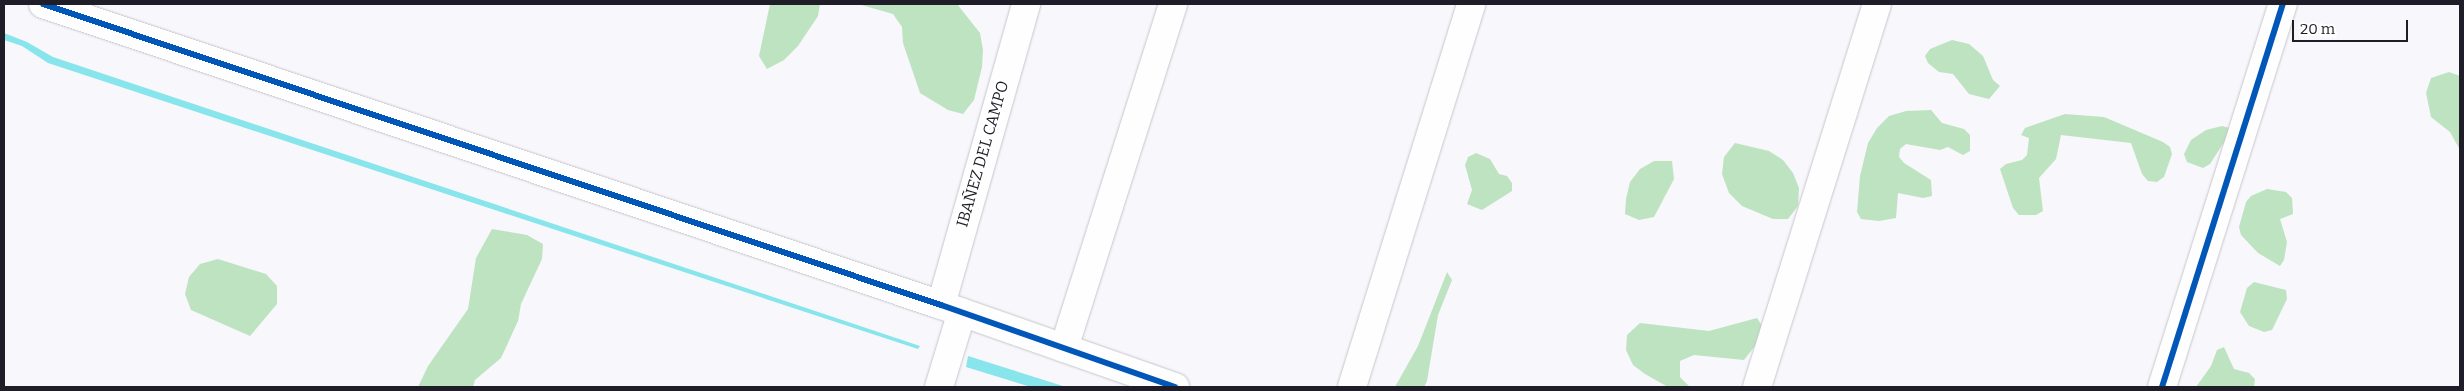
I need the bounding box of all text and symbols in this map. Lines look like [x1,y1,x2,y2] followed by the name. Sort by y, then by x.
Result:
[2294,10,2410,42] scale bar
[2300,20,2335,38] text: 20 m
[953,79,1013,229] street label: IBAÑEZ DEL CAMPO

